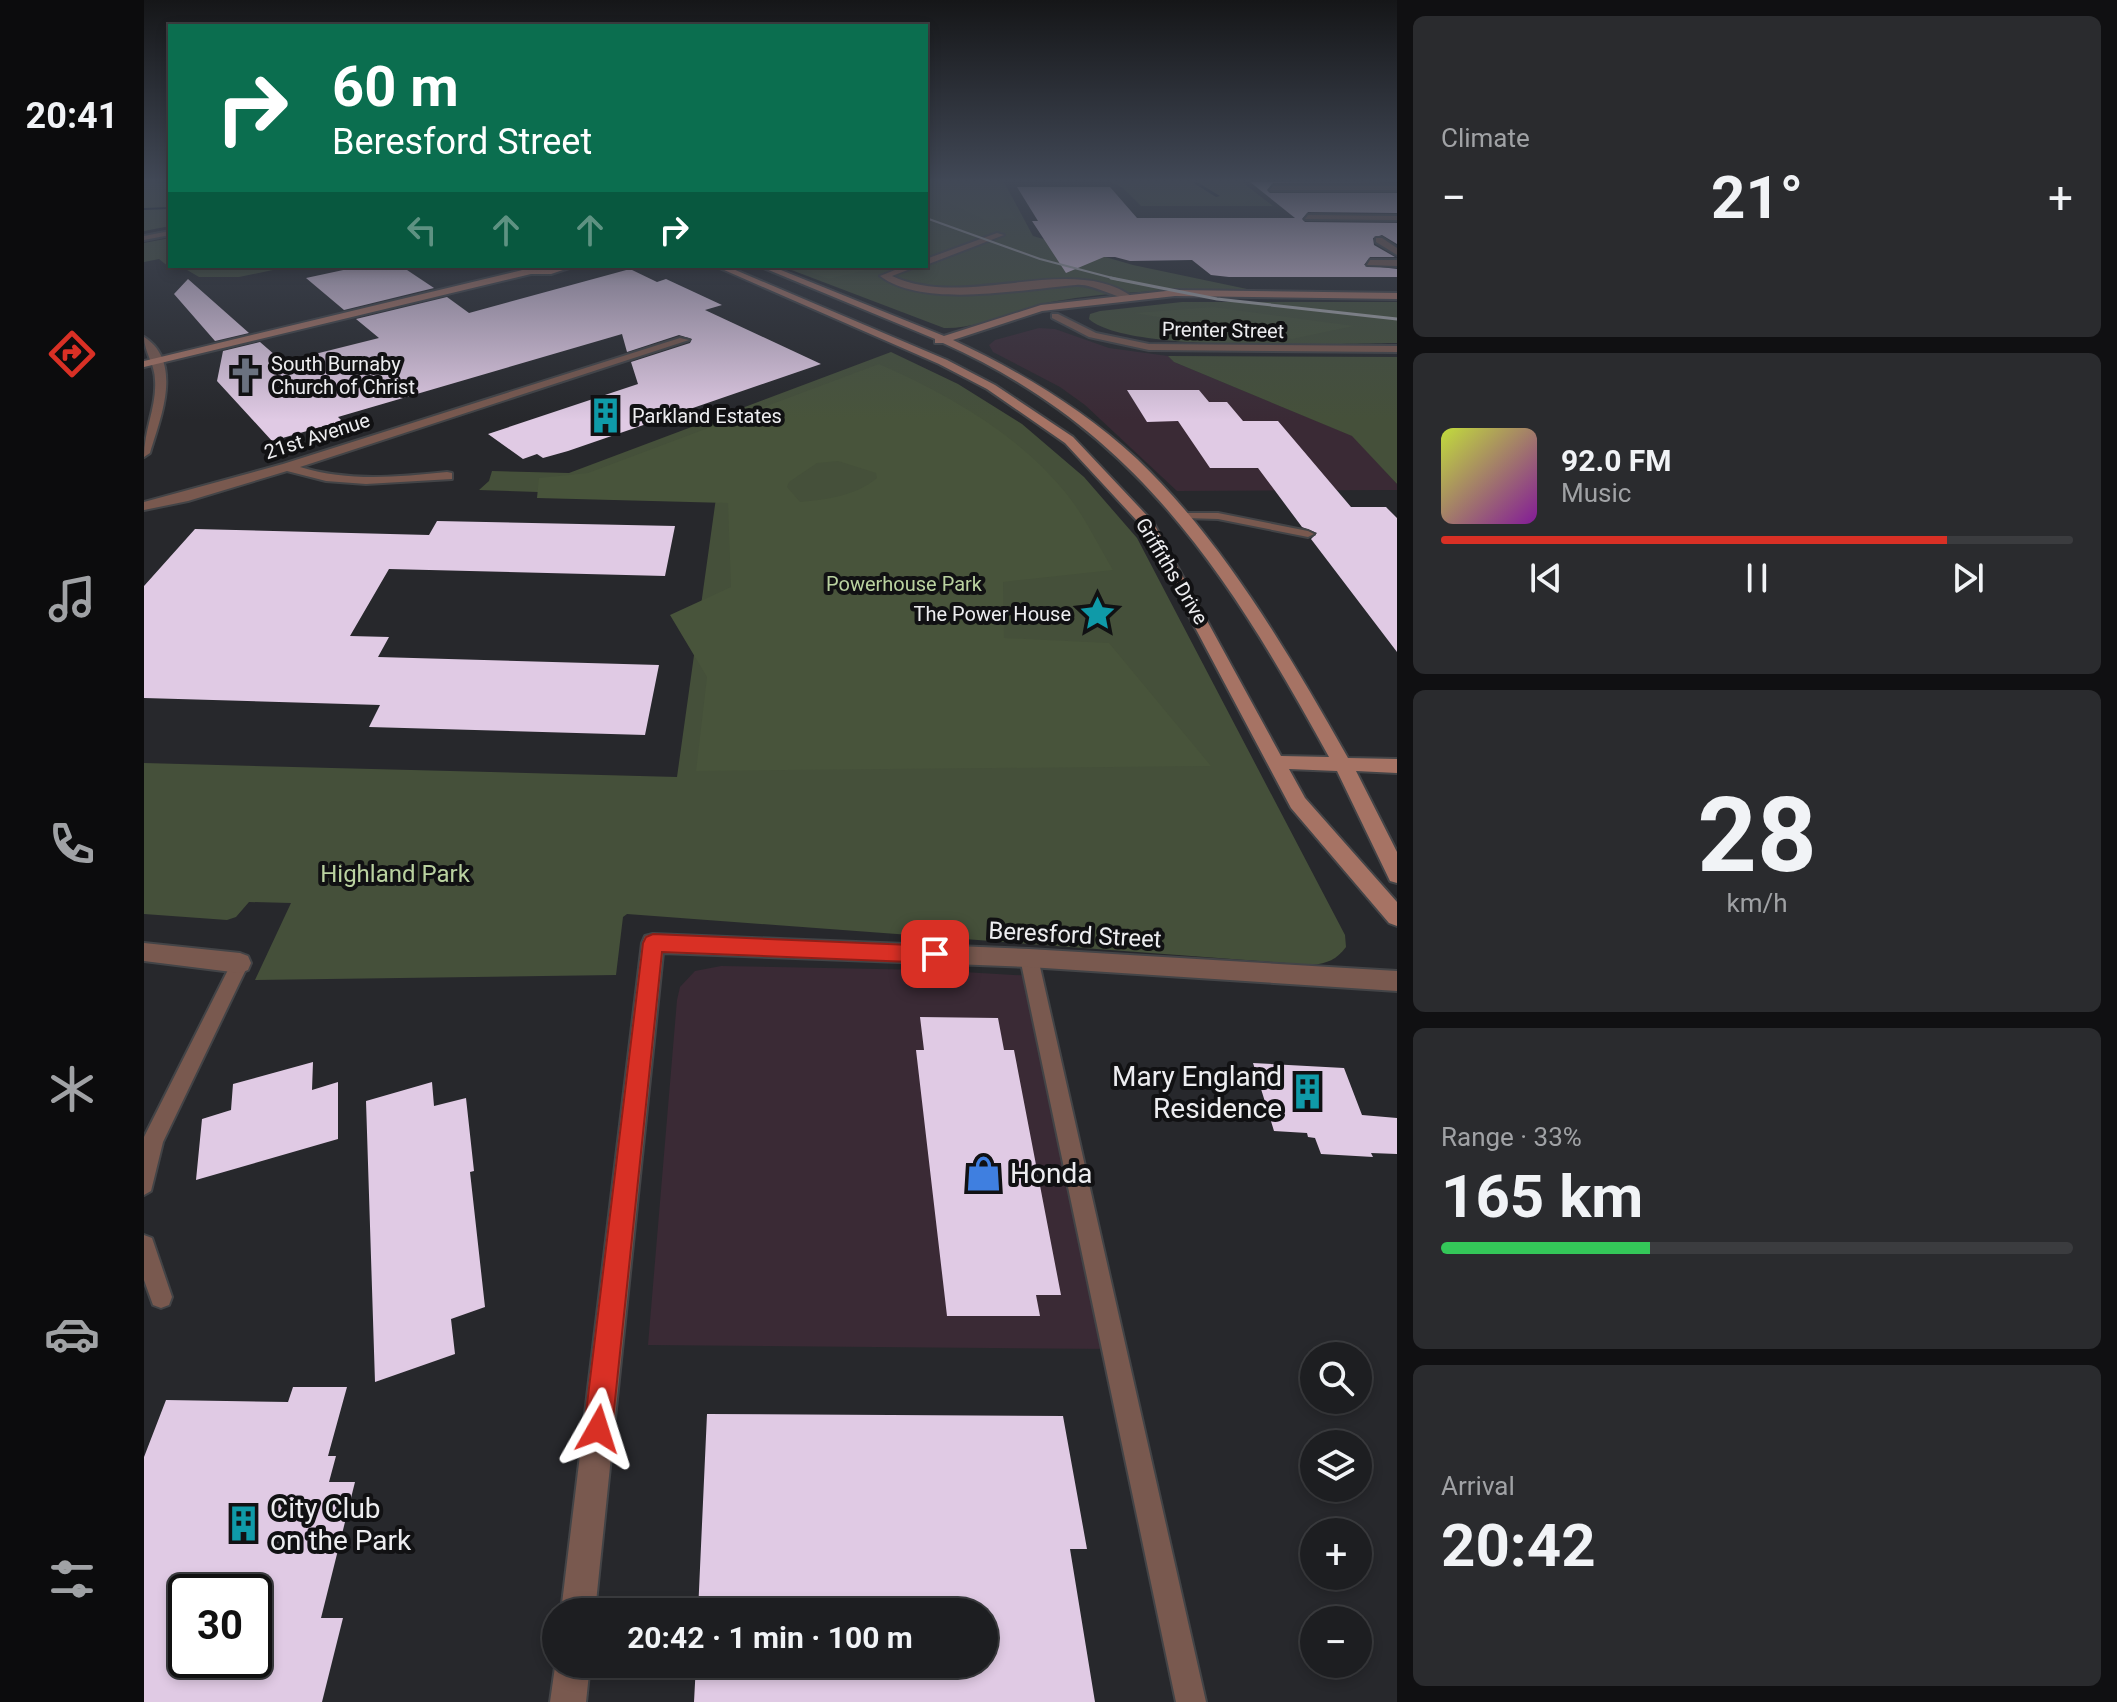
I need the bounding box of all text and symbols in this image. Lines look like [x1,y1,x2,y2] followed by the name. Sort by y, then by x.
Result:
[332,54,459,120] text: 60 m
[200,56,304,160] icon: right
[26,95,118,137] text: 20:41
[332,121,592,163] text: Beresford Street
[1441,123,1530,153] text: Climate
[1711,162,1803,233] text: 21°
[1441,172,1466,224] text: −
[2048,172,2073,224] text: +
[400,208,444,252] icon: left
[484,208,528,252] icon: ahead
[568,208,612,252] icon: ahead
[652,208,696,252] icon: right
[1162,317,1284,343] street label: Prenter Street
[44,326,100,382] icon: directions
[271,352,415,399] place label: South Burnaby Church of Christ
[226,357,264,395] church icon: South Burnaby Church of Christ
[587,397,625,435] building icon: Parkland Estates
[632,404,782,428] place label: Parkland Estates
[261,408,373,464] street label: 21st Avenue
[1561,443,1672,478] text: 92.0 FM
[1561,478,1631,508] text: Music
[1131,513,1213,629] street label: Griffiths Drive
[1524,556,1568,600] icon: previous
[1735,556,1779,600] icon: pause
[1946,556,1990,600] icon: next
[44,571,100,627] icon: music
[826,572,983,596] park label: Powerhouse Park
[1078,595,1116,633] place icon: The Power House
[914,602,1071,626] place label: The Power House
[1697,775,1817,896] text: 28
[44,816,100,872] icon: phone
[320,860,471,888] park label: Highland Park
[1726,888,1788,918] text: km/h
[988,916,1162,954] street label: Beresford Street
[901,920,969,988] pin
[913,932,957,976] icon: arrive
[1112,1060,1282,1125] place label: Mary England Residence
[44,1061,100,1117] icon: climate
[1289,1073,1327,1111] building icon: Mary England Residence
[1441,1122,1582,1152] text: Range · 33%
[965,1154,1003,1192] shop icon: Honda
[1010,1157,1092,1190] place label: Honda
[1441,1161,1643,1232] text: 165 km
[44,1306,100,1362] icon: car
[1300,1342,1372,1678] map controls
[1300,1342,1372,1414] button: search
[556,1387,640,1471] position arrow
[1300,1430,1372,1502] button: layers
[1441,1471,1515,1501] text: Arrival
[270,1492,412,1557] place label: City Club on the Park
[225,1505,263,1543] building icon: City Club on the Park
[1441,1510,1596,1581] text: 20:42
[1300,1518,1372,1590] button: +
[44,1551,100,1607] icon: filters
[168,1574,272,1678] speed limit sign: 30
[1300,1606,1372,1678] button: −
[627,1620,913,1655] text: 20:42 · 1 min · 100 m

